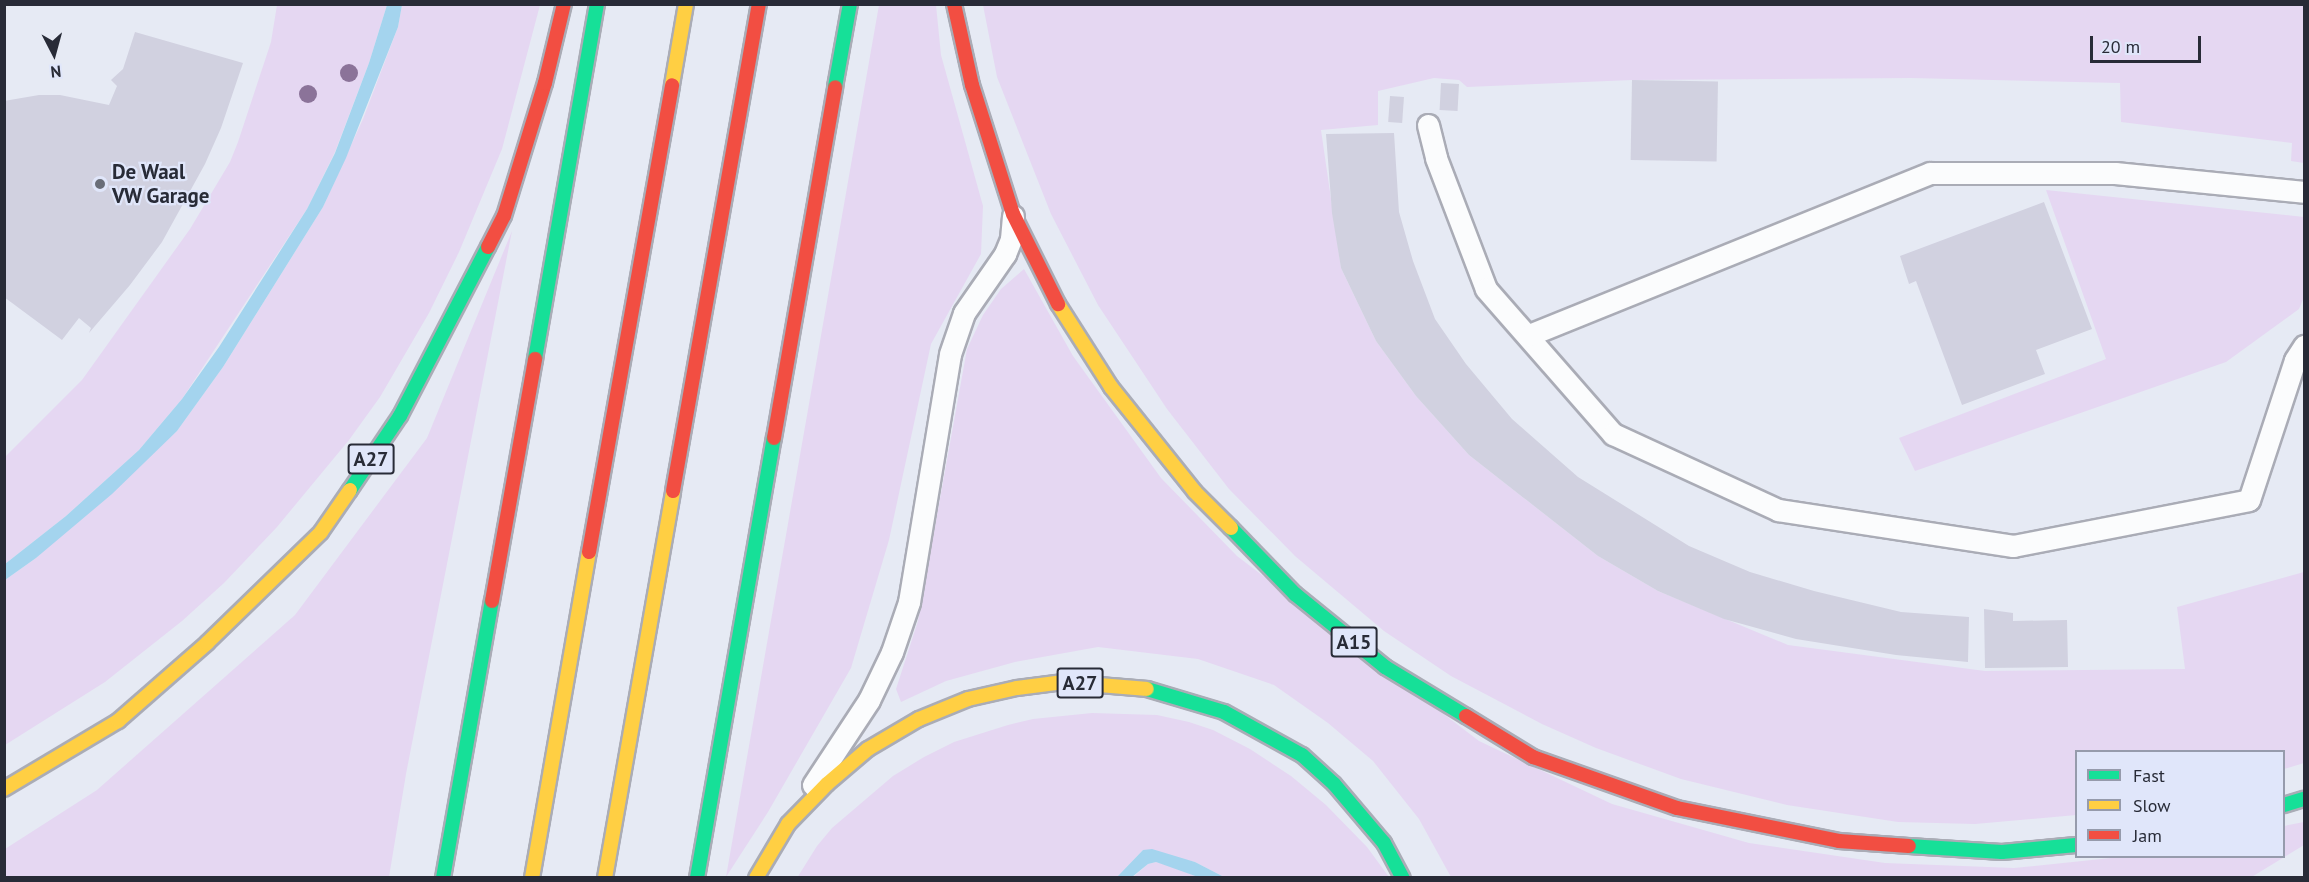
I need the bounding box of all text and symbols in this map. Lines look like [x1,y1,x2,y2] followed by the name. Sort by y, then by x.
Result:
[24,24,84,84] north arrow
[2093,24,2204,62] scale bar
[2101,35,2140,58] text: 20 m
[50,61,62,82] text: N
[112,159,210,209] place label: De Waal VW Garage
[93,177,107,191] marker: De Waal VW Garage
[347,442,395,476] road number: A27
[1330,625,1378,659] road number: A15
[1056,666,1104,700] road number: A27
[2075,750,2285,858] legend
[2133,764,2165,787] text: Fast
[2133,794,2171,817] text: Slow
[2133,824,2162,847] text: Jam

